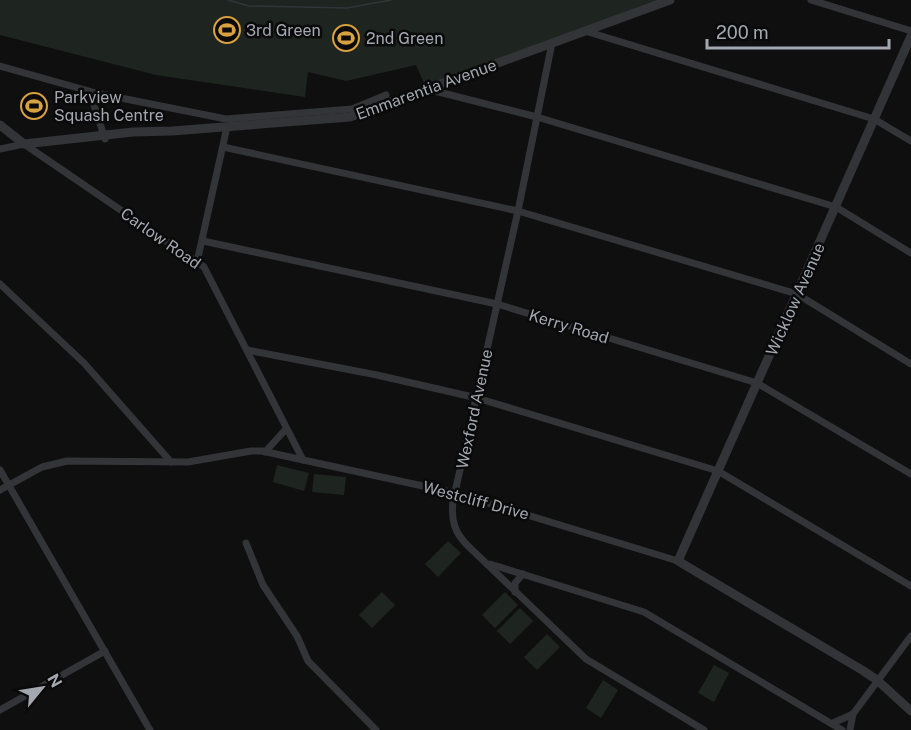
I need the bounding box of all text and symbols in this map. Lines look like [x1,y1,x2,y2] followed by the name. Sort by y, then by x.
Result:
[707,12,888,50] scale bar
[212,15,242,45] sports icon: 3rd Green
[246,21,321,40] place label: 3rd Green
[716,22,769,43] text: 200 m
[331,23,361,53] sports icon: 2nd Green
[366,29,443,48] place label: 2nd Green
[353,55,499,124] street label: Emmarentia Avenue
[54,88,164,125] place label: Parkview Squash Centre
[19,91,49,121] sports icon: Parkview Squash Centre
[117,204,205,273] street label: Carlow Road
[762,240,829,359] street label: Wicklow Avenue
[527,305,611,348] street label: Kerry Road
[453,348,496,471] street label: Wexford Avenue
[421,477,531,524] street label: Westcliff Drive
[12,658,72,718] north arrow
[43,671,66,691] text: N

